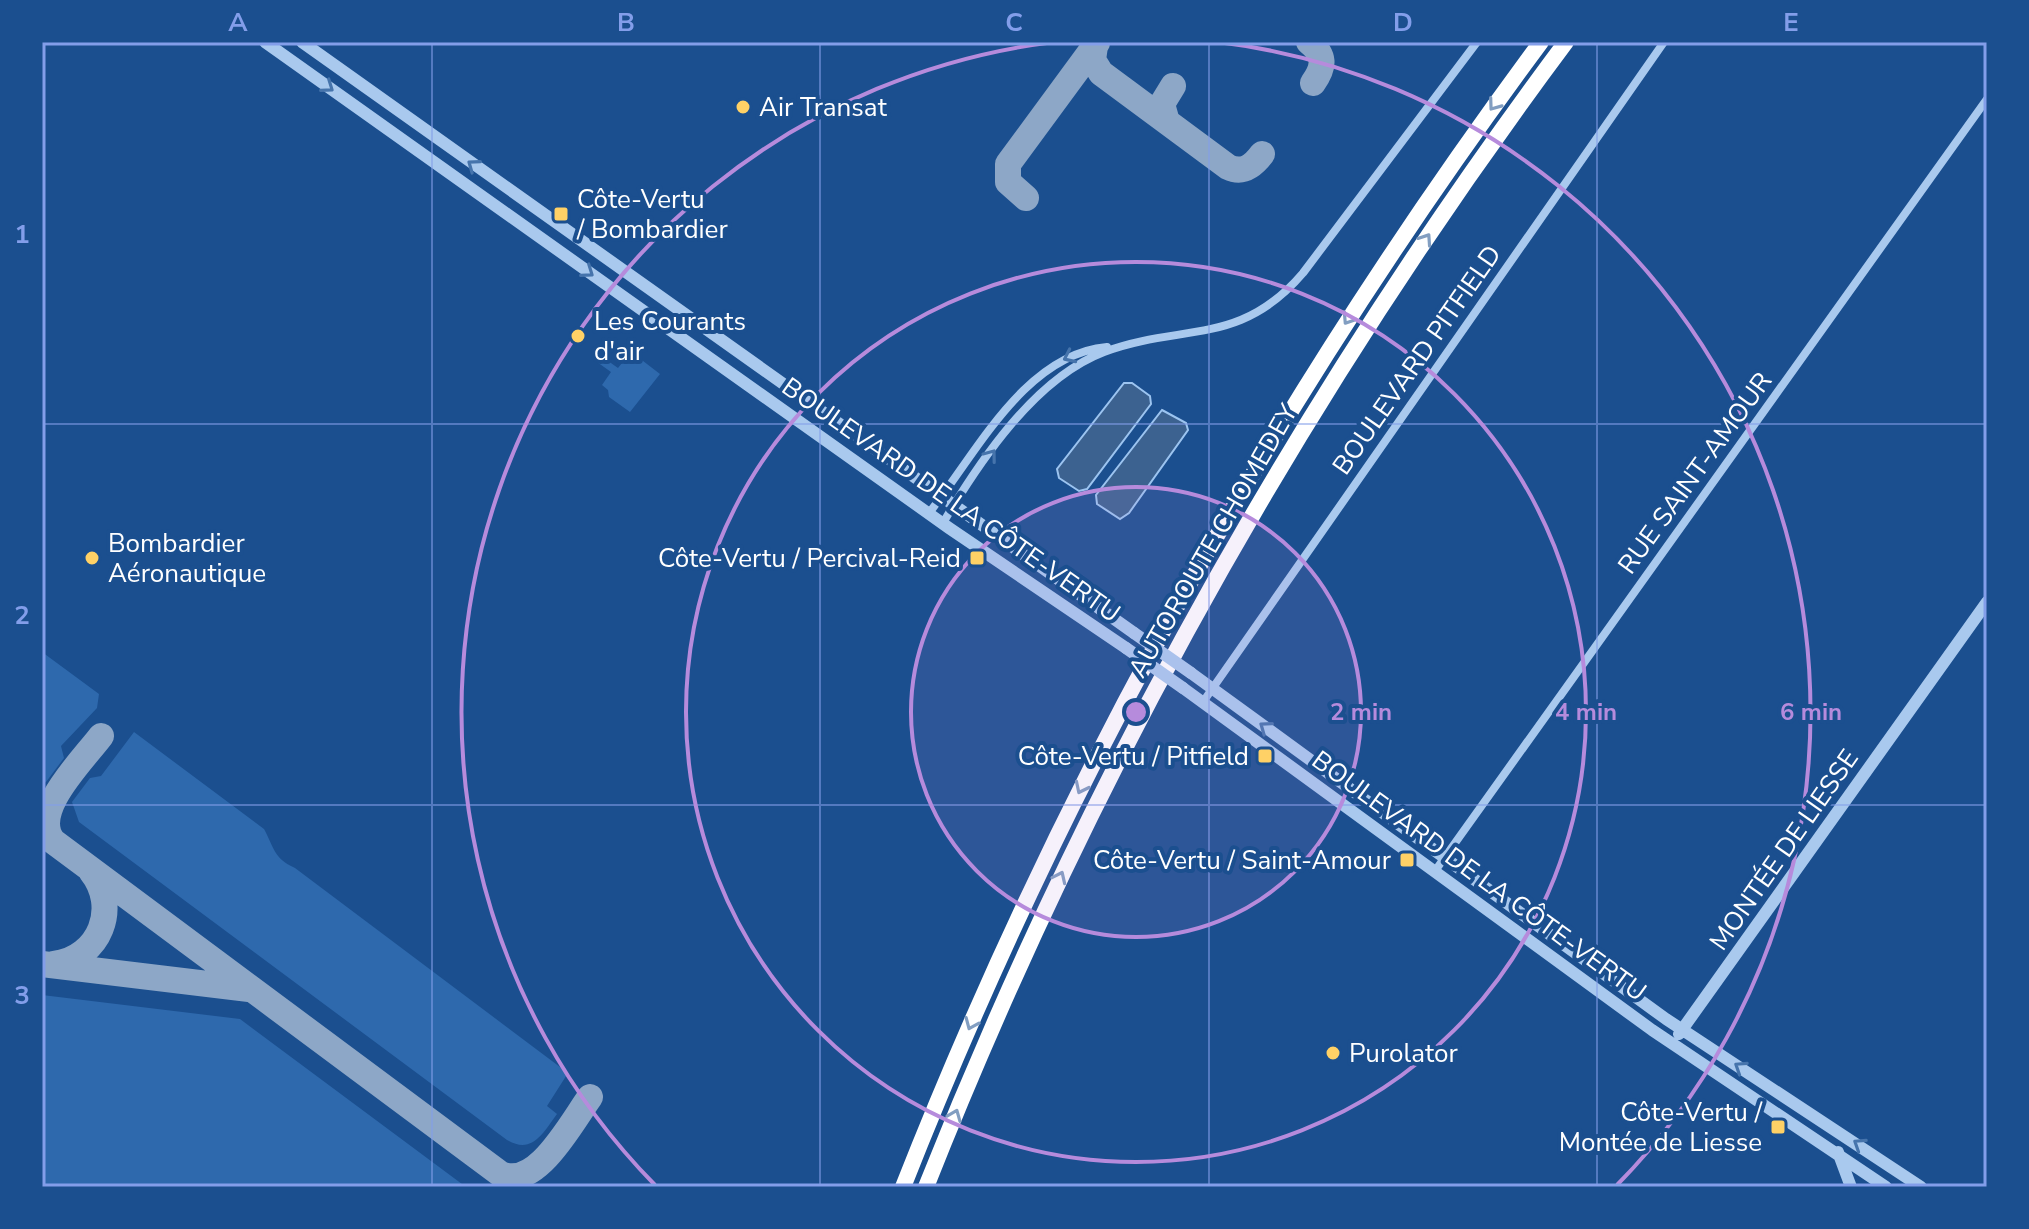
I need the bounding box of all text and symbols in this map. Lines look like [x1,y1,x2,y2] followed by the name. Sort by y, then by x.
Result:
[228,5,248,40] text: A
[617,5,635,40] text: B
[1005,5,1023,40] text: C
[1393,5,1413,40] text: D
[1783,5,1799,40] text: E
[320,77,334,92] one-way arrow
[759,90,888,125] place label: Air Transat
[1489,96,1504,110] one-way arrow
[734,98,752,116] marker: Air Transat
[468,160,482,175] one-way arrow
[576,182,728,247] place label: Côte-Vertu / Bombardier
[552,205,570,223] marker: Côte-Vertu / Bombardier
[14,217,30,252] text: 1
[1416,234,1431,248] one-way arrow
[1324,238,1510,482] street label: BOULEVARD PITFIELD
[579,262,593,276] one-way arrow
[594,304,746,369] place label: Les Courants d'air
[1342,311,1357,325] one-way arrow
[569,327,587,345] marker: Les Courants d'air
[1062,347,1077,363] one-way arrow
[1610,365,1780,581] street label: RUE SAINT-AMOUR
[775,369,1127,631] street label: BOULEVARD DE LA CÔTE-VERTU
[1120,397,1306,684] street label: AUTOROUTE CHOMEDEY
[981,449,995,464] one-way arrow
[108,526,266,591] place label: Bombardier Aéronautique
[658,541,961,576] place label: Côte-Vertu / Percival-Reid
[83,549,101,567] marker: Bombardier Aéronautique
[968,549,986,567] marker: Côte-Vertu / Percival-Reid
[14,598,30,633] text: 2
[1330,696,1392,728] text: 2 min
[1555,696,1617,728] text: 4 min
[1780,696,1842,728] text: 6 min
[1122,698,1150,726] centre of rings
[1260,723,1274,737] one-way arrow
[1018,739,1249,774] place label: Côte-Vertu / Pitfield
[1701,742,1867,958] street label: MONTÉE DE LIESSE
[1305,743,1653,1009] street label: BOULEVARD DE LA CÔTE-VERTU
[1256,747,1274,765] marker: Côte-Vertu / Pitfield
[1075,780,1090,795] one-way arrow
[1093,843,1392,878] place label: Côte-Vertu / Saint-Amour
[1398,851,1416,869] marker: Côte-Vertu / Saint-Amour
[1050,871,1066,885] one-way arrow
[14,978,30,1013] text: 3
[964,1016,980,1030] one-way arrow
[1349,1036,1458,1071] place label: Purolator
[1324,1044,1342,1062] marker: Purolator
[1734,1062,1749,1077] one-way arrow
[1559,1095,1763,1160] place label: Côte-Vertu / Montée de Liesse
[946,1109,962,1123] one-way arrow
[1769,1118,1787,1136] marker: Côte-Vertu / Montée de Liesse
[1853,1139,1868,1154] one-way arrow

